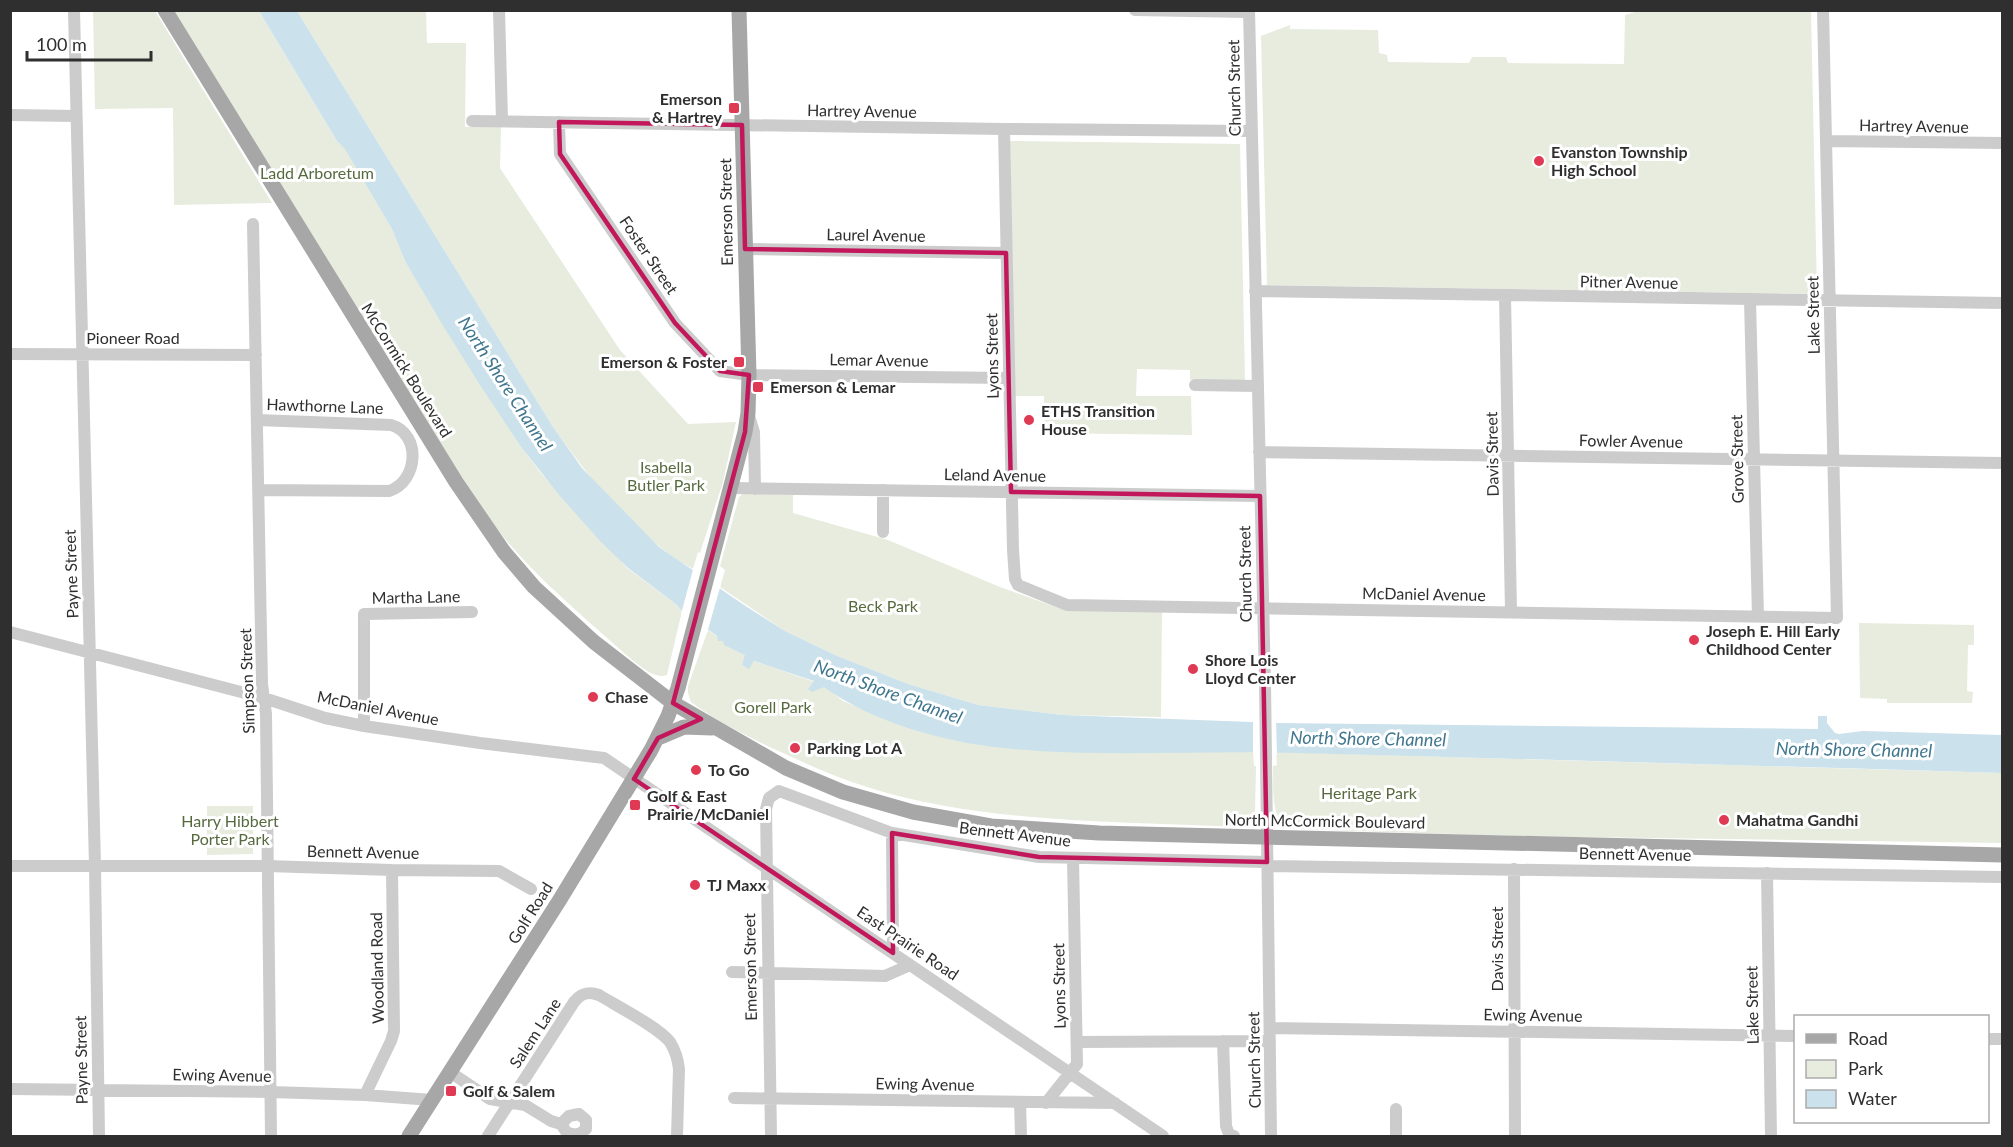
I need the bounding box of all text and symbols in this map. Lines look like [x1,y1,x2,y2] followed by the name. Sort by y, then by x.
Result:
[27,24,152,62] scale bar
[36,33,87,55] text: 100 m
[1223,39,1244,137] street label: Church Street
[652,89,723,126] place label: Emerson & Hartrey
[807,100,917,121] street label: Hartrey Avenue
[727,101,741,115] marker: Emerson & Hartrey
[1859,115,1969,136] street label: Hartrey Avenue
[1551,142,1688,179] place label: Evanston Township High School
[1532,154,1546,168] marker: Evanston Township High School
[715,158,736,266] street label: Emerson Street
[260,163,374,182] park label: Ladd Arboretum
[616,212,683,298] street label: Foster Street
[826,224,926,245] street label: Laurel Avenue
[1580,271,1678,292] street label: Pitner Avenue
[1802,275,1823,354] street label: Lake Street
[358,299,457,441] street label: McCormick Boulevard
[454,312,558,455] water label: North Shore Channel
[981,313,1002,399] street label: Lyons Street
[86,328,180,347] street label: Pioneer Road
[829,349,929,370] street label: Lemar Avenue
[601,352,727,371] place label: Emerson & Foster
[732,355,746,369] marker: Emerson & Foster
[770,377,895,396] place label: Emerson & Lemar
[751,380,765,394] marker: Emerson & Lemar
[266,394,384,417] street label: Hawthorne Lane
[1041,401,1155,438] place label: ETHS Transition House
[1481,411,1502,497] street label: Davis Street
[1022,413,1036,427] marker: ETHS Transition House
[1726,414,1747,503] street label: Grove Street
[1579,430,1683,451] street label: Fowler Avenue
[627,457,706,494] park label: Isabella Butler Park
[944,464,1046,485] street label: Leland Avenue
[1234,525,1255,623] street label: Church Street
[59,529,82,619] street label: Payne Street
[1362,583,1486,604] street label: McDaniel Avenue
[372,586,460,607] street label: Martha Lane
[848,596,919,615] park label: Beck Park
[1706,621,1841,658] place label: Joseph E. Hill Early Childhood Center
[235,628,258,734] street label: Simpson Street
[1687,633,1701,647] marker: Joseph E. Hill Early Childhood Center
[1205,650,1296,687] place label: Shore Lois Lloyd Center
[811,654,966,728] water label: North Shore Channel
[1186,662,1200,676] marker: Shore Lois Lloyd Center
[316,686,441,729] street label: McDaniel Avenue
[605,687,649,706] place label: Chase
[586,690,600,704] marker: Chase
[734,697,813,716] park label: Gorell Park
[1290,726,1446,750] water label: North Shore Channel
[1776,737,1932,761] water label: North Shore Channel
[807,738,903,757] place label: Parking Lot A
[788,741,802,755] marker: Parking Lot A
[708,760,749,779] place label: To Go
[689,763,703,777] marker: To Go
[1321,783,1418,802] park label: Heritage Park
[647,786,769,823] place label: Golf & East Prairie/McDaniel
[628,798,642,812] marker: Golf & East Prairie/McDaniel
[1224,809,1426,832] street label: North McCormick Boulevard
[1736,810,1858,829] place label: Mahatma Gandhi
[181,811,279,848] park label: Harry Hibbert Porter Park
[1717,813,1731,827] marker: Mahatma Gandhi
[958,817,1072,850] street label: Bennett Avenue
[307,841,419,862] street label: Bennett Avenue
[1579,843,1691,864] street label: Bennett Avenue
[707,875,767,894] place label: TJ Maxx
[503,878,556,947] street label: Golf Road
[688,878,702,892] marker: TJ Maxx
[854,902,963,984] street label: East Prairie Road
[1487,906,1506,992] street label: Davis Street
[366,912,387,1024] street label: Woodland Road
[739,913,760,1021] street label: Emerson Street
[1048,943,1069,1029] street label: Lyons Street
[1741,965,1762,1044] street label: Lake Street
[505,994,564,1071] street label: Salem Lane
[1483,1004,1583,1025] street label: Ewing Avenue
[1243,1011,1264,1109] street label: Church Street
[70,1015,91,1105] street label: Payne Street
[1794,1015,1989,1123] legend
[1848,1027,1888,1049] text: Road
[1848,1057,1884,1079] text: Park
[172,1064,272,1085] street label: Ewing Avenue
[875,1073,975,1094] street label: Ewing Avenue
[463,1081,555,1100] place label: Golf & Salem
[444,1084,458,1098] marker: Golf & Salem
[1848,1087,1897,1109] text: Water

